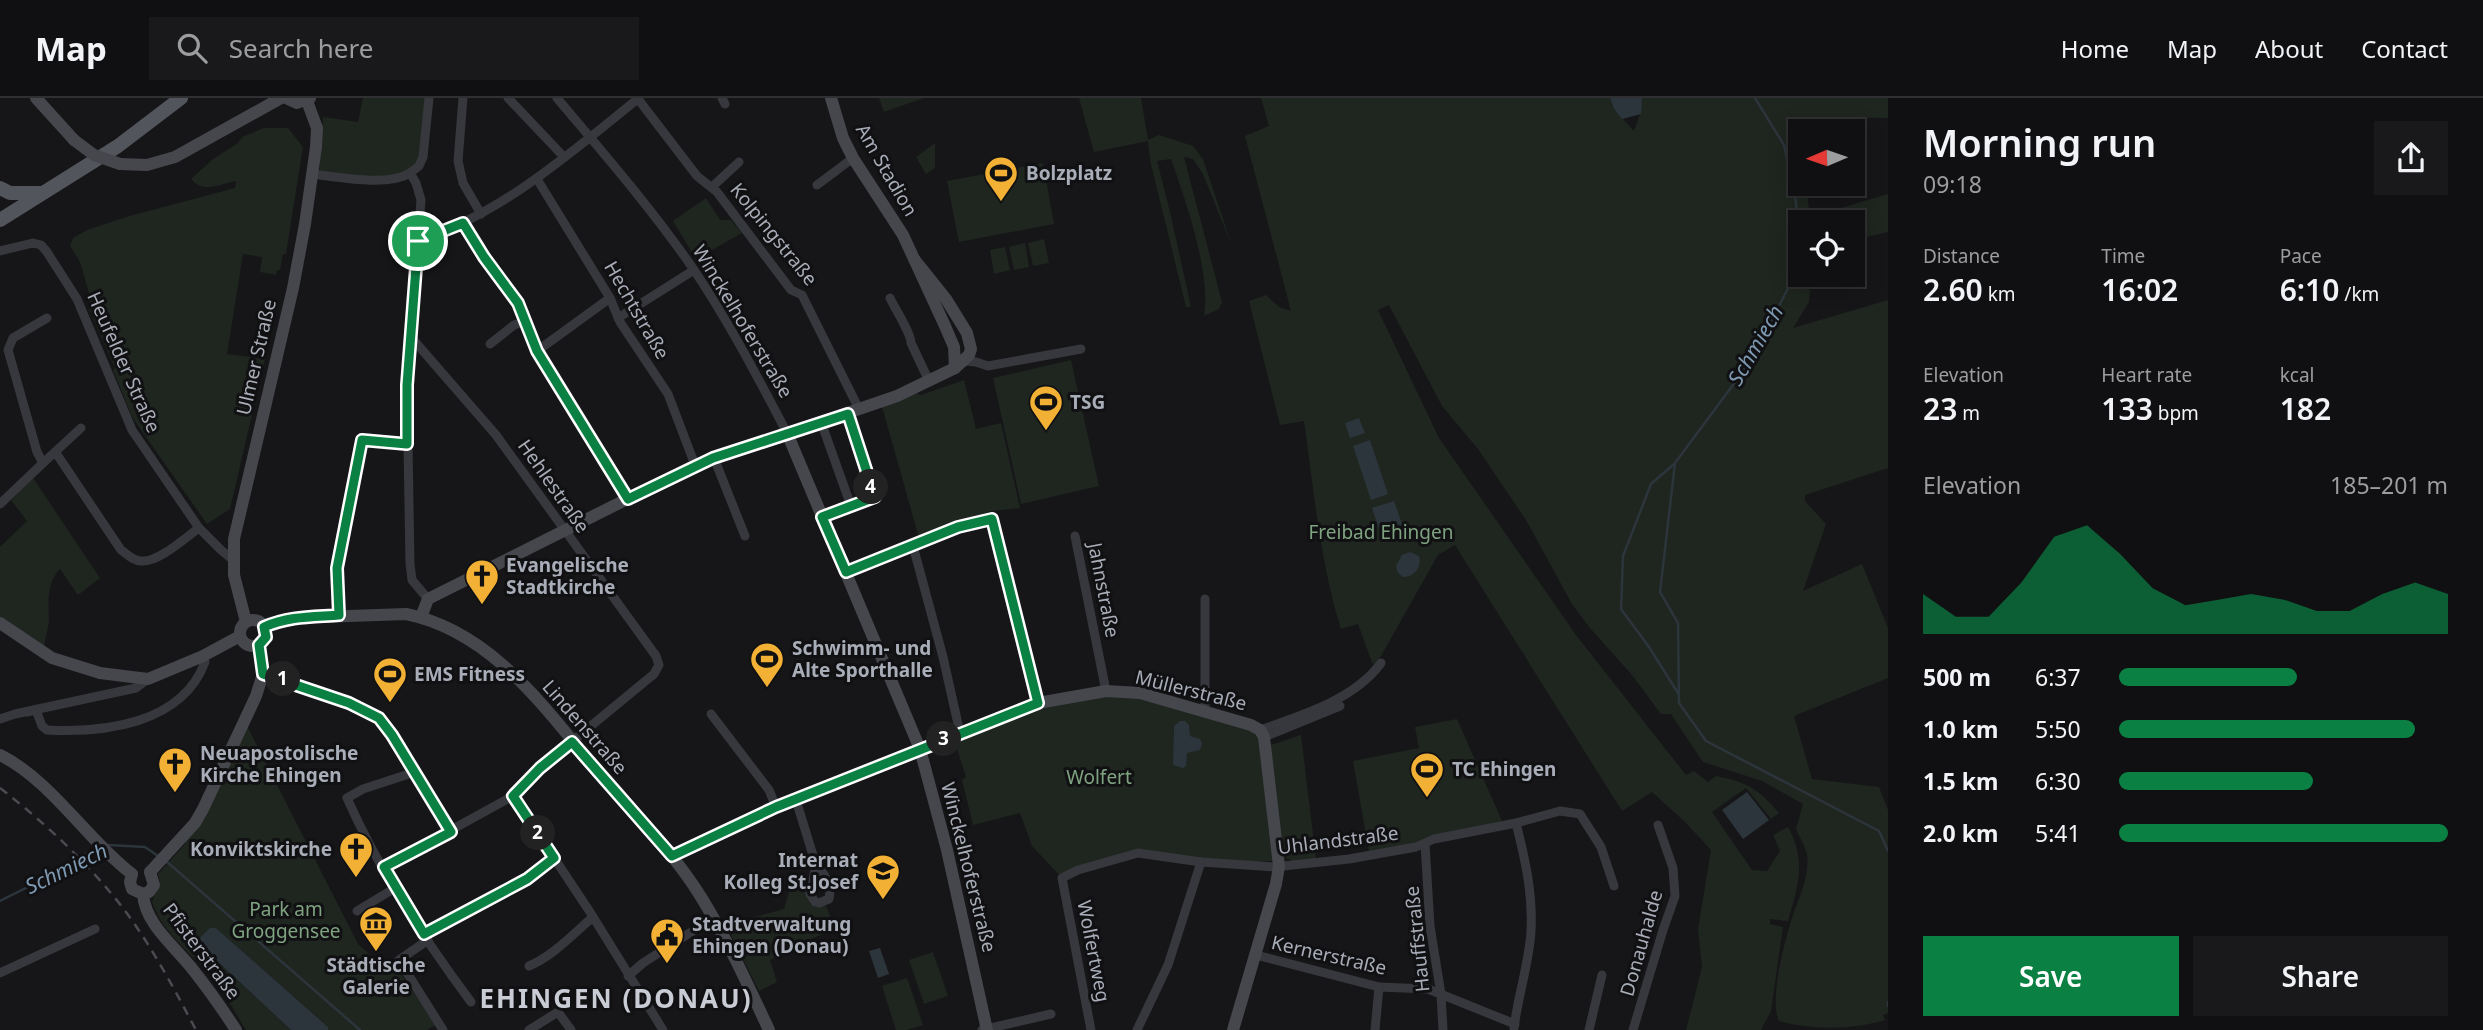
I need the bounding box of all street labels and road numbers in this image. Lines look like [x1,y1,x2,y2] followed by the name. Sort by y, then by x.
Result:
[850,119,924,221] street label: Am Stadion
[725,177,823,291] street label: Kolpingstraße
[687,240,799,402] street label: Winckelhoferstraße
[598,256,676,364] street label: Hechtstraße
[81,287,167,437] street label: Heufelder Straße
[230,296,282,418] street label: Ulmer Straße
[512,434,596,538] street label: Hehlestraße
[1082,538,1126,640] street label: Jahnstraße
[1132,664,1250,716] street label: Müllerstraße
[537,674,633,780] street label: Lindenstraße
[935,779,1003,955] street label: Winckelhoferstraße
[1276,820,1400,860] street label: Uhlandstraße
[1399,885,1435,993] street label: Hauffstraße
[1613,887,1669,999] street label: Donauhalde
[157,898,247,1004] street label: Pfisterstraße
[1071,898,1117,1004] street label: Wolfertweg
[1269,929,1389,981] street label: Kernerstraße

